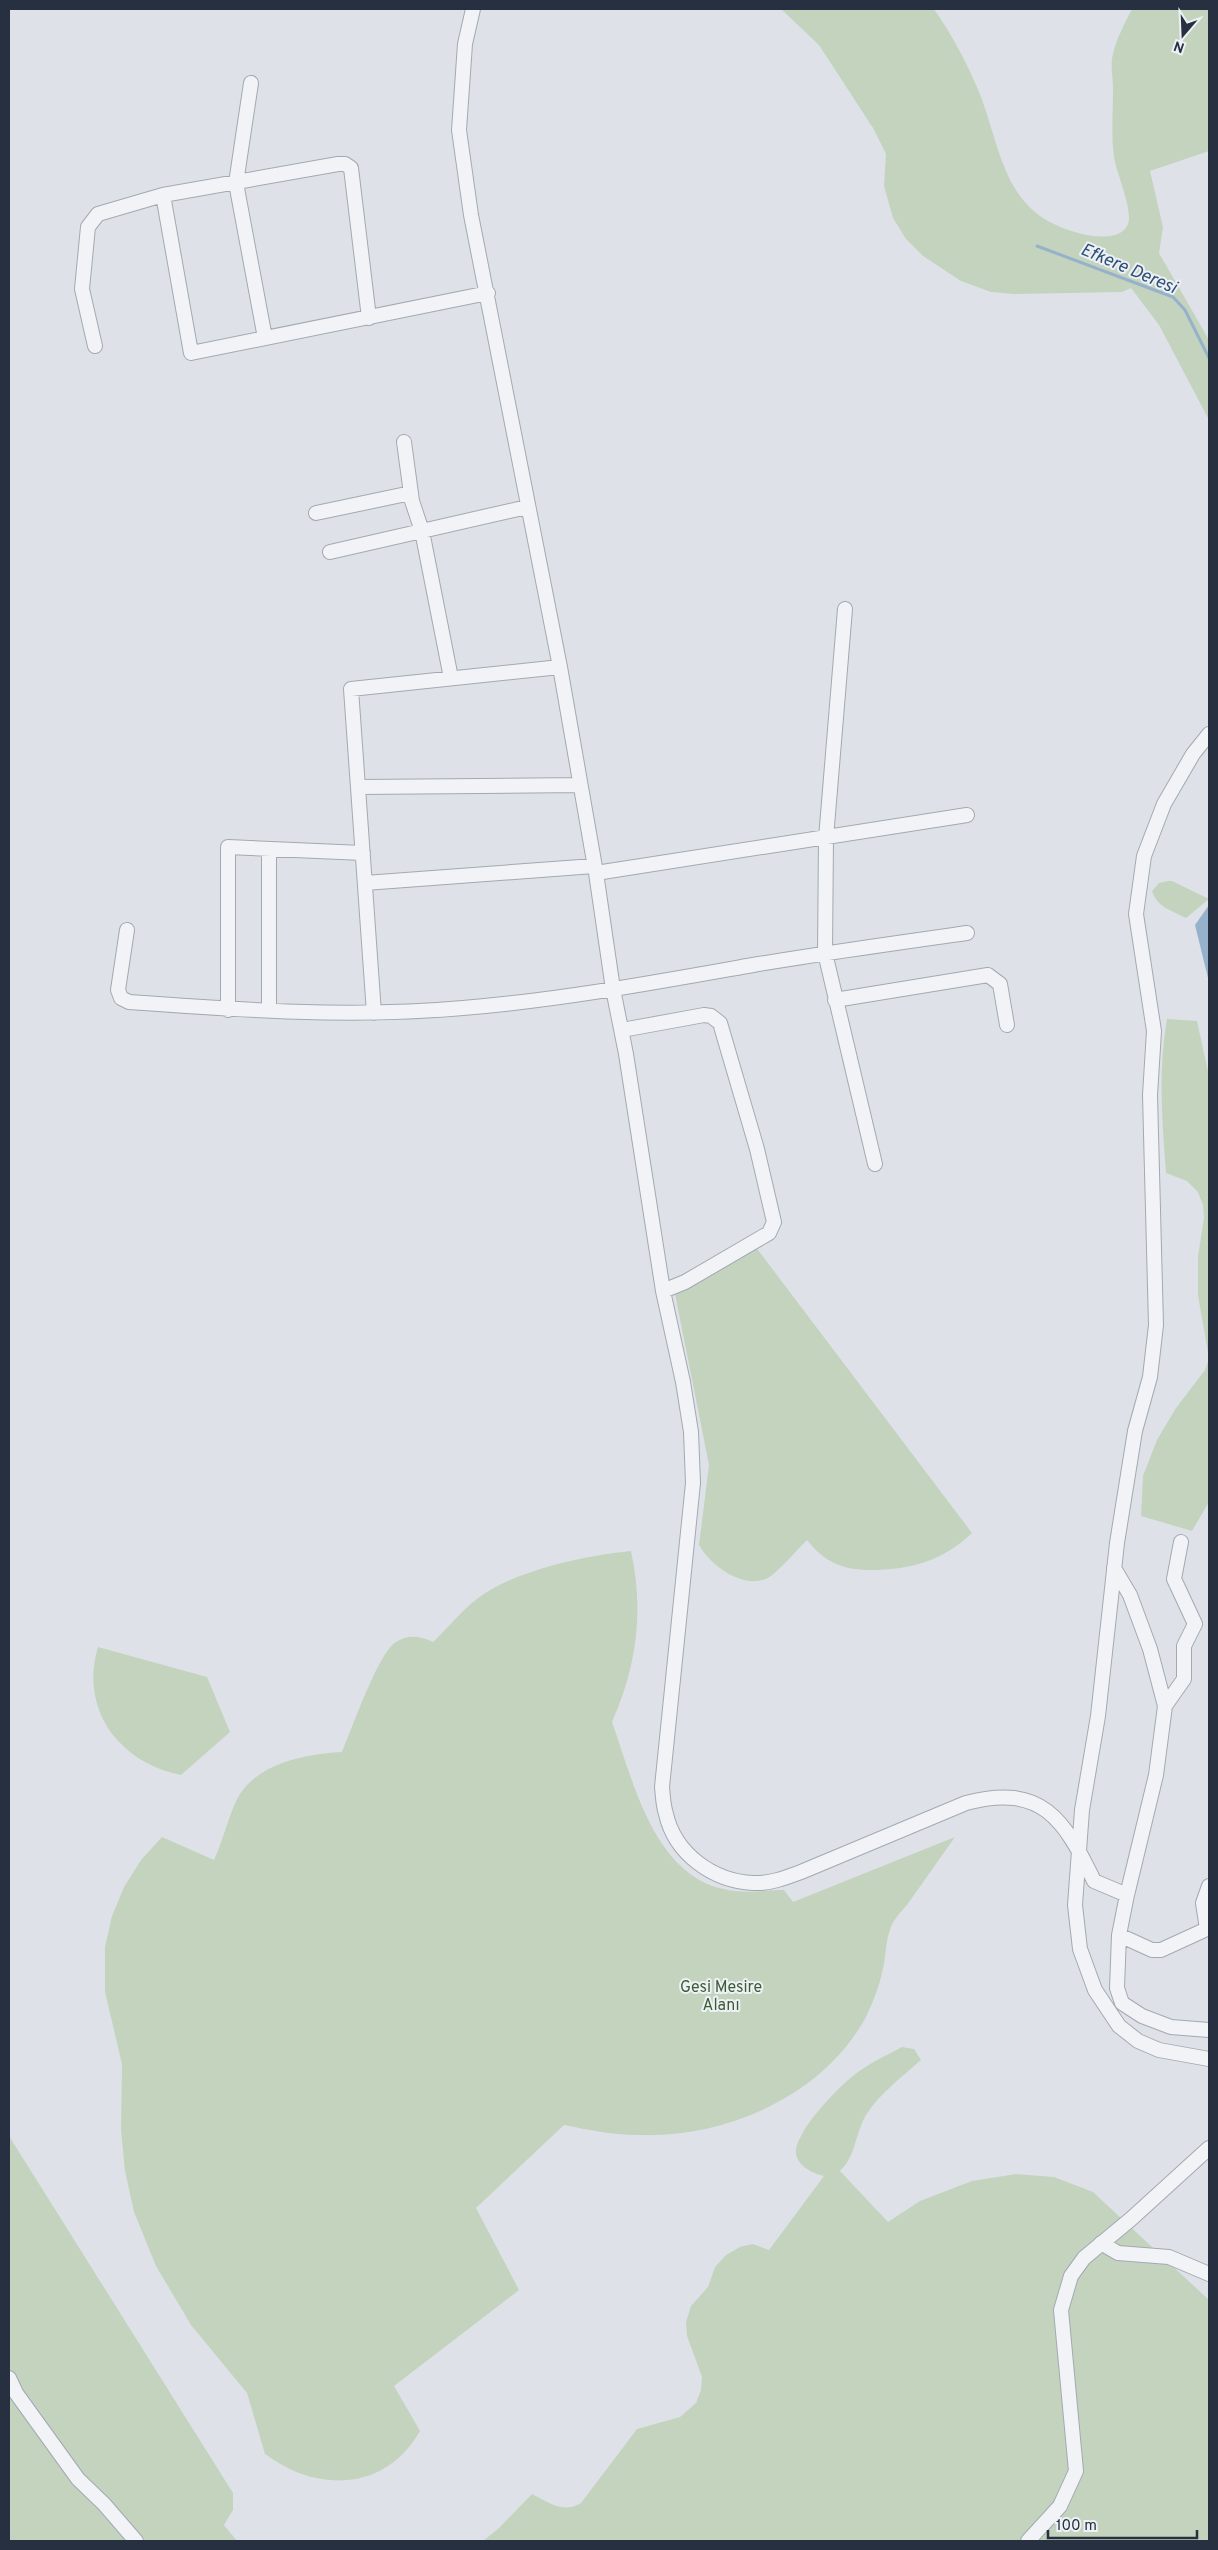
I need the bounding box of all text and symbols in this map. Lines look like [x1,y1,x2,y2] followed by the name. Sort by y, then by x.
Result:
[1158,10,1208,60] north arrow
[1172,36,1187,56] text: N
[1077,239,1182,301] water label: Efkere Deresi
[680,1978,762,2016] park label: Gesi Mesire Alanı
[1048,2508,1197,2540] scale bar
[1056,2517,1097,2536] text: 100 m

